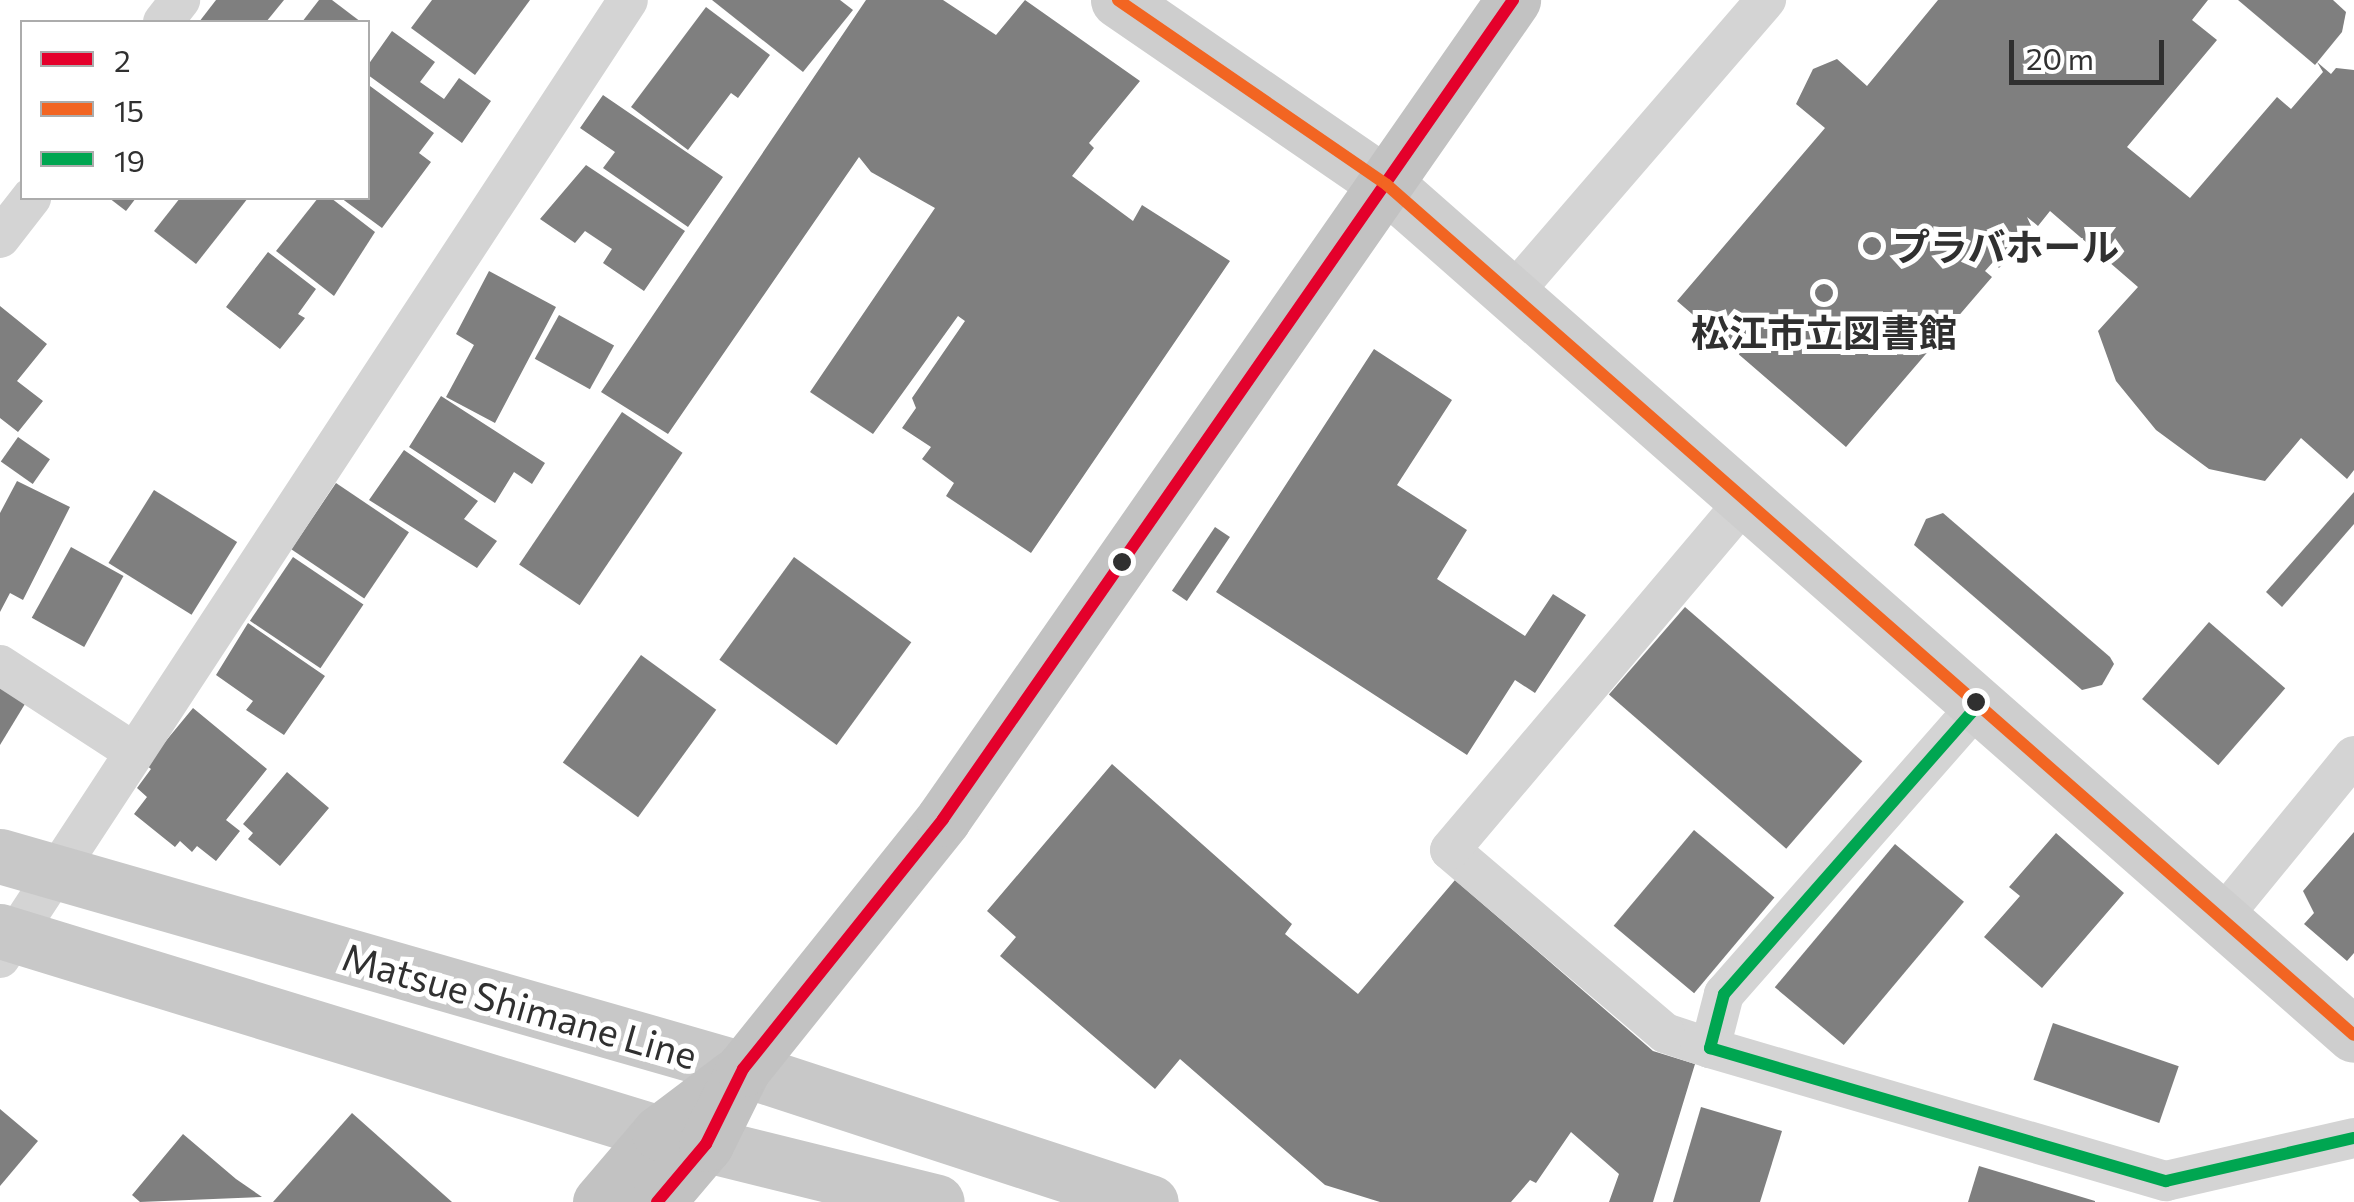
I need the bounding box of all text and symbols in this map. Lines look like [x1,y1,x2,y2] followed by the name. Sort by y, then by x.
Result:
[20,20,370,200] legend
[2014,20,2169,82] scale bar
[2026,39,2094,76] text: 20 m
[114,41,131,78] text: 2
[114,91,144,128] text: 15
[114,141,145,178] text: 19
[1892,223,2120,269] place label: プラバホール
[1861,235,1883,257] marker: プラバホール
[1813,282,1835,304] marker: 松江市立図書館
[1691,309,1957,355] place label: 松江市立図書館
[1112,552,1132,572] unlabelled marker
[1966,692,1986,712] unlabelled marker
[338,933,702,1077] street label: Matsue Shimane Line

